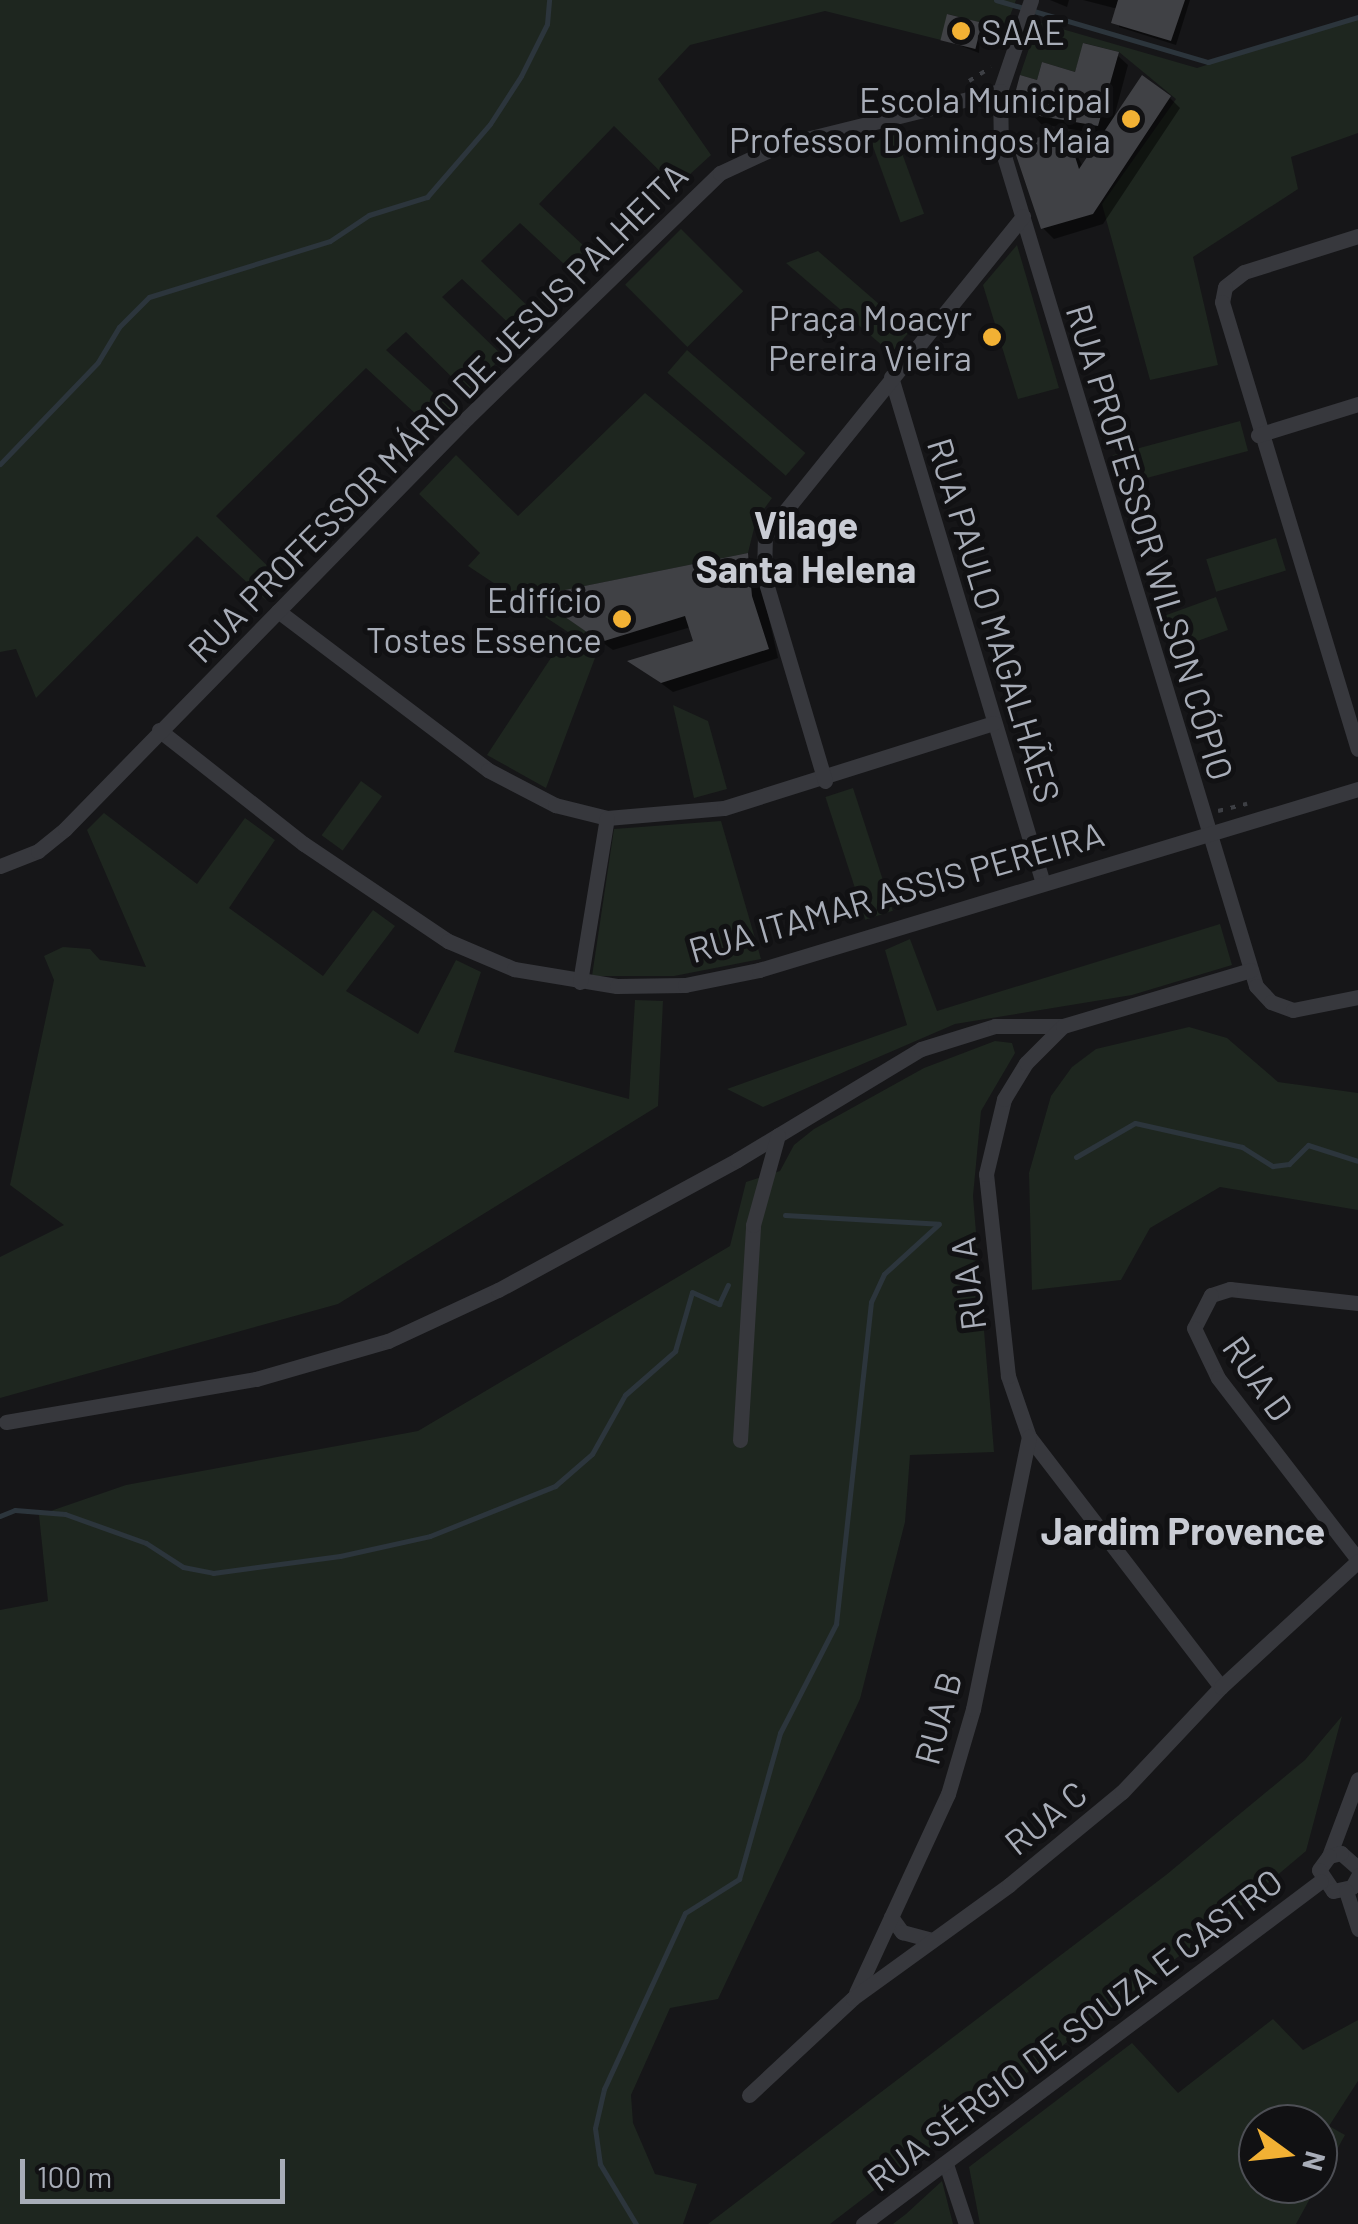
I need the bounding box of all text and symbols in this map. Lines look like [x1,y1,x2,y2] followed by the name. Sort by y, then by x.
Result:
[981,10,1065,52] place label: SAAE
[950,20,972,42] marker: SAAE
[729,78,1111,160] place label: Escola Municipal Professor Domingos Maia
[1120,108,1142,130] marker: Escola Municipal Professor Domingos Maia
[179,154,695,670] street label: RUA PROFESSOR MÁRIO DE JESUS PALHEITA
[768,296,972,378] place label: Praça Moacyr Pereira Vieira
[1059,299,1243,785] street label: RUA PROFESSOR WILSON CÓPIO
[981,326,1003,348] marker: Praça Moacyr Pereira Vieira
[920,433,1070,807] street label: RUA PAULO MAGALHÃES
[696,502,916,592] district label: Vilage Santa Helena
[366,578,602,660] place label: Edifício Tostes Essence
[611,608,633,630] marker: Edifício Tostes Essence
[684,812,1108,970] street label: RUA ITAMAR ASSIS PEREIRA
[940,1235,994,1333] street label: RUA A
[1215,1328,1303,1428] street label: RUA D
[1041,1508,1325,1554] district label: Jardim Provence
[905,1667,969,1769] street label: RUA B
[996,1771,1094,1863] street label: RUA C
[858,1859,1290,2199] street label: RUA SÉRGIO DE SOUZA E CASTRO
[1238,2104,1338,2204] north arrow
[25,2139,290,2201] scale bar
[1296,2148,1334,2175] text: N
[37,2158,112,2194] text: 100 m

